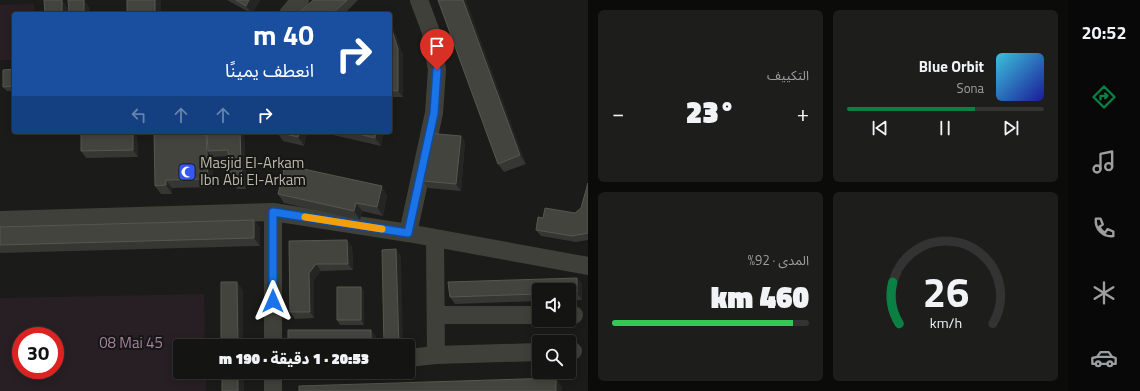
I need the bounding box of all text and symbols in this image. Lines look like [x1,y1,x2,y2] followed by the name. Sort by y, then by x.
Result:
[253,13,314,56] text: 40 m
[1082,19,1126,46] text: 20:52
[328,28,380,80] icon: right
[420,29,454,70] pin
[426,35,448,57] icon: arrive
[919,55,984,78] text: Blue Orbit
[225,57,314,84] text: انعطف يمينًا
[767,65,809,85] text: التكييف
[957,78,984,98] text: Sona
[1090,83,1118,111] icon: directions
[686,89,735,135] text: 23°
[612,96,624,130] text: −
[797,96,809,130] text: +
[128,104,150,126] icon: left
[170,104,192,126] icon: ahead
[212,104,234,126] icon: ahead
[254,104,276,126] icon: right
[869,117,891,139] icon: previous
[934,117,956,139] icon: pause
[1000,117,1022,139] icon: next
[1090,148,1118,176] icon: music
[200,151,306,191] place label: Masjid El-Arkam Ibn Abi El-Arkam
[177,162,197,182] mosque icon: Masjid El-Arkam Ibn Abi El-Arkam
[1090,214,1118,242] icon: phone
[748,250,809,270] text: المدى · 92%
[922,260,969,323] text: 26
[711,274,809,320] text: 460 km
[1090,279,1118,307] icon: climate
[252,280,294,322] position arrow
[532,283,576,379] map controls
[532,283,576,327] button: sound
[929,312,962,334] text: km/h
[12,327,64,379] speed limit sign: 30
[99,331,163,354] park label: 08 Mai 45
[532,335,576,379] button: search
[1090,344,1118,372] icon: car
[219,347,369,370] text: 20:53 · 1 دقيقة · 190 m

